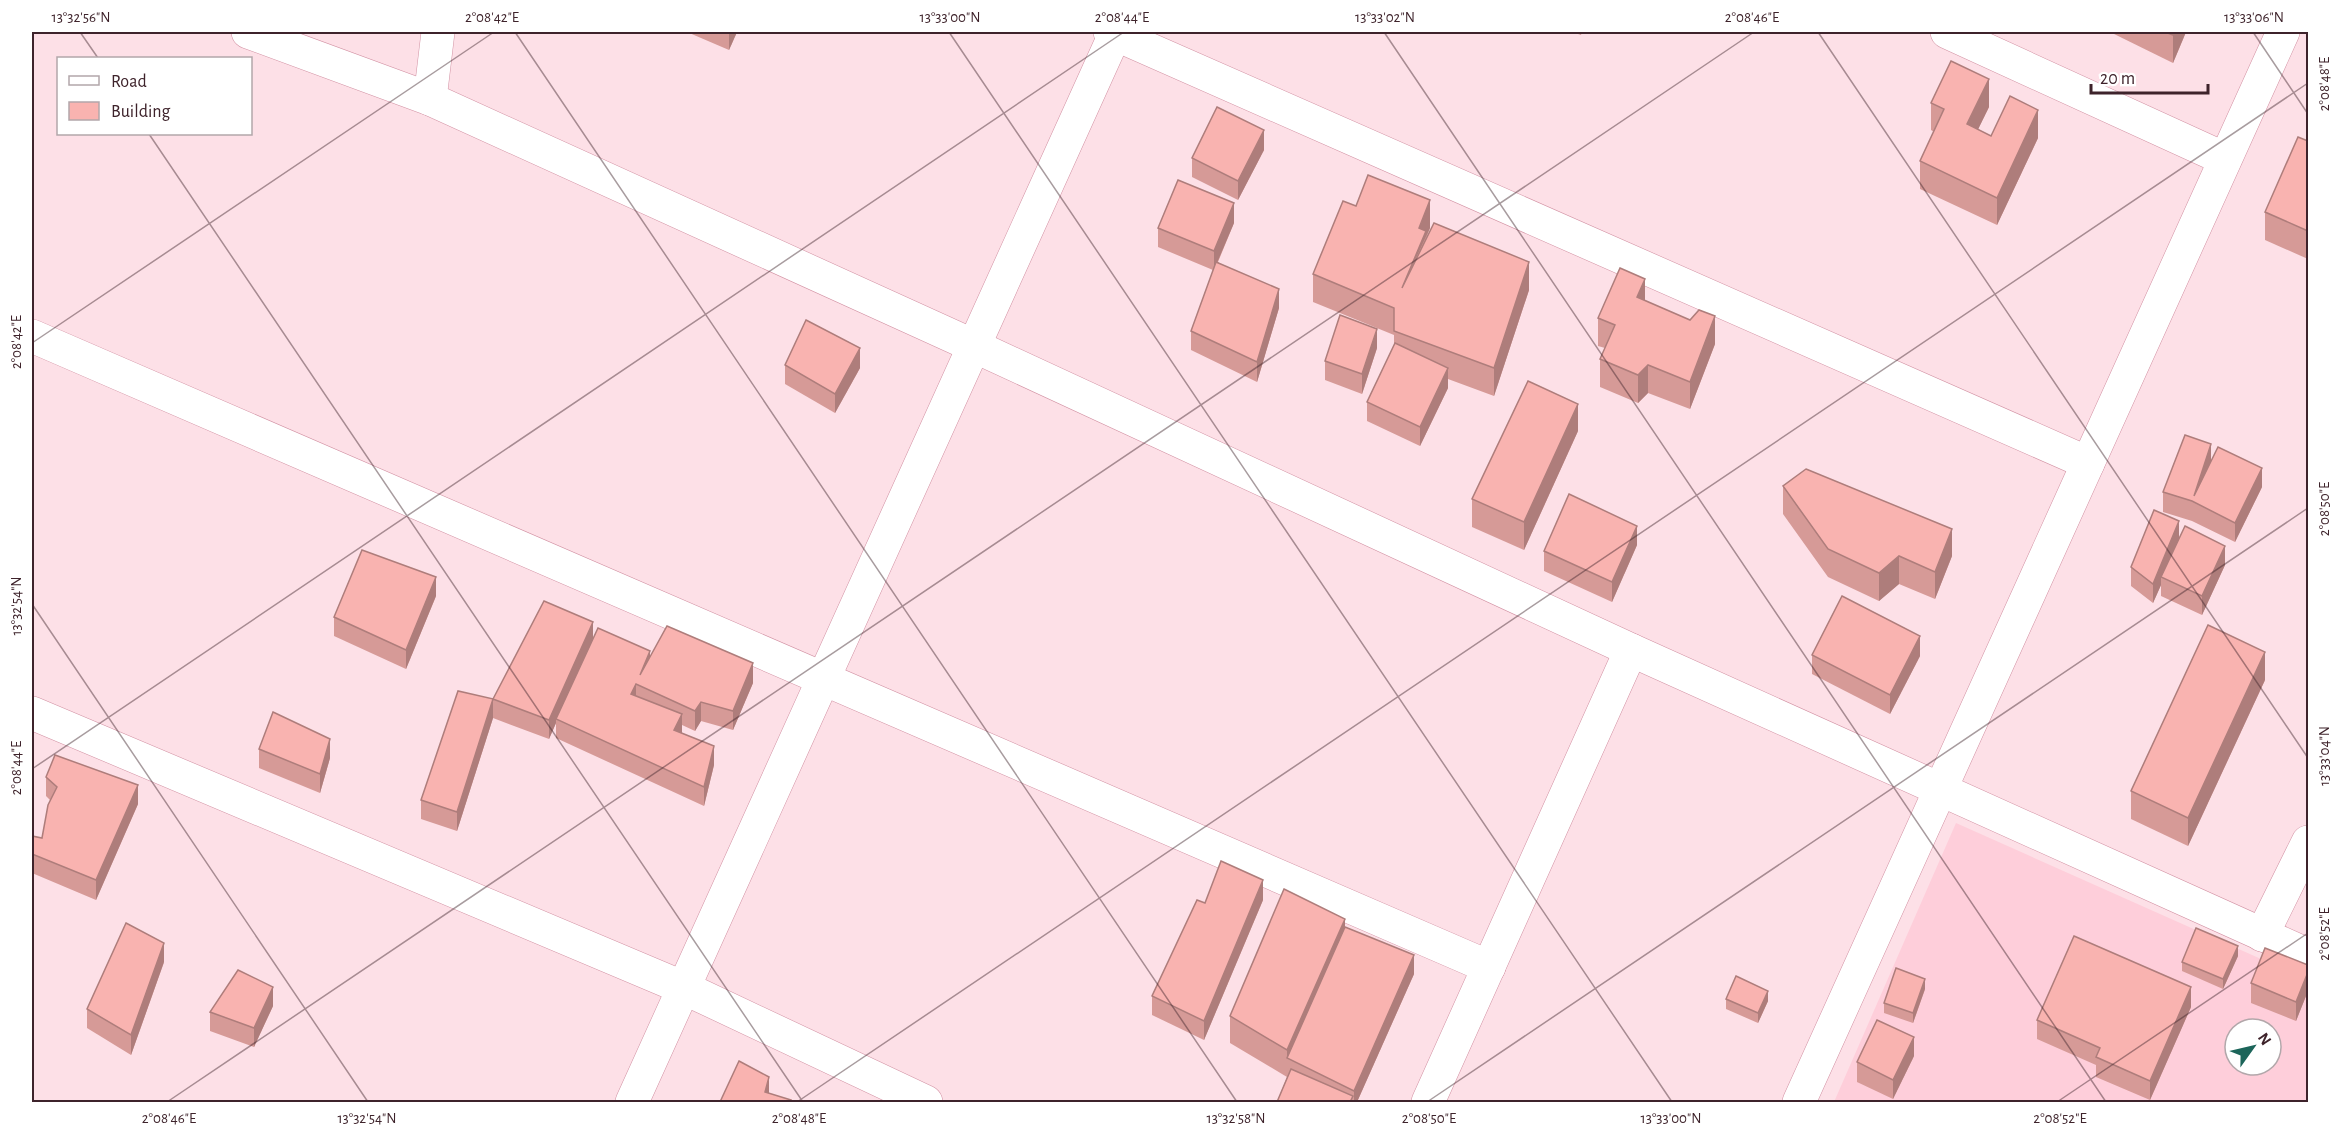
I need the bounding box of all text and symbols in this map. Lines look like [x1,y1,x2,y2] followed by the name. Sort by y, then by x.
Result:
[52,10,111,25] text: 13°32'56"N
[465,10,519,25] text: 2°08'42"E
[920,10,980,25] text: 13°33'00"N
[1095,10,1149,25] text: 2°08'44"E
[1355,10,1415,25] text: 13°33'02"N
[1725,10,1779,25] text: 2°08'46"E
[2224,10,2284,25] text: 13°33'06"N
[57,57,252,135] legend
[2091,57,2208,95] scale bar
[2317,57,2332,111] text: 2°08'48"E
[2100,70,2135,88] text: 20 m
[111,73,147,91] text: Road
[111,103,171,121] text: Building
[9,315,24,369] text: 2°08'42"E
[2317,482,2332,536] text: 2°08'50"E
[9,576,24,636] text: 13°32'54"N
[2317,726,2332,786] text: 13°33'04"N
[9,741,24,795] text: 2°08'44"E
[2317,907,2332,961] text: 2°08'52"E
[2223,1017,2283,1077] north arrow
[2255,1030,2274,1048] text: N
[142,1111,196,1126] text: 2°08'46"E
[337,1111,397,1126] text: 13°32'54"N
[772,1111,826,1126] text: 2°08'48"E
[1206,1111,1266,1126] text: 13°32'58"N
[1402,1111,1456,1126] text: 2°08'50"E
[1641,1111,1701,1126] text: 13°33'00"N
[2033,1111,2087,1126] text: 2°08'52"E

